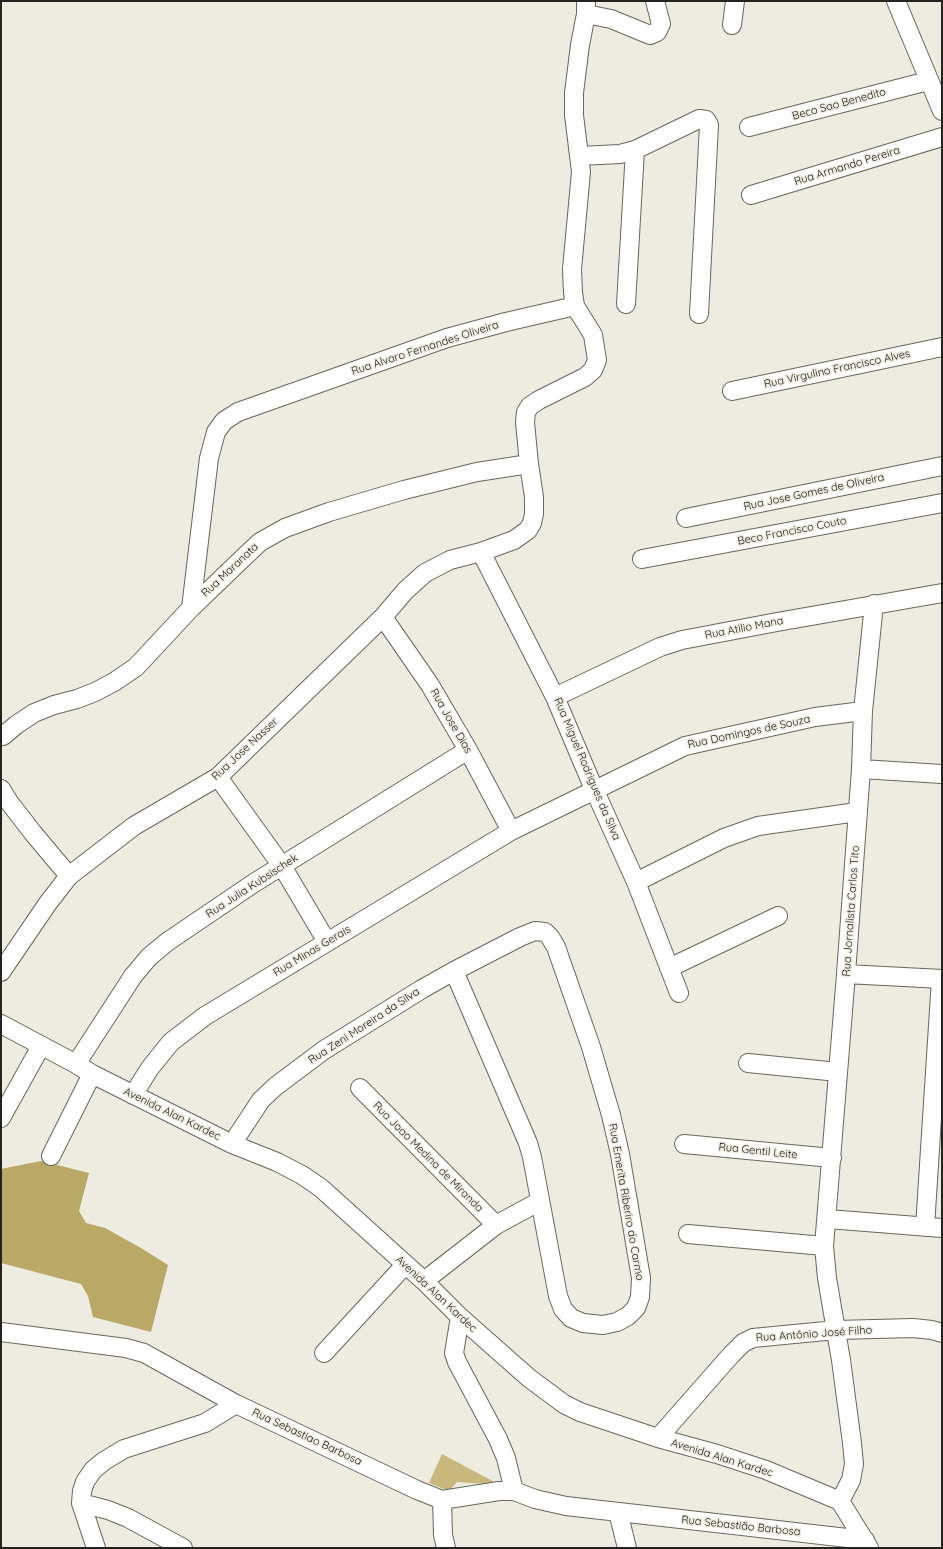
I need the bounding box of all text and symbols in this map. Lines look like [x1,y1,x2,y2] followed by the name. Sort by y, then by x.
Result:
[791,85,887,123] street label: Beco Sao Benedito
[793,144,901,188] street label: Rua Armando Pereira
[350,318,500,378] street label: Rua Alvaro Fernandes Oliveira
[763,347,911,391] street label: Rua Virgulino Francisco Alves
[742,471,886,513] street label: Rua Jose Gomes de Oliveira
[736,514,848,548] street label: Beco Francisco Couto
[199,540,261,600] street label: Rua Maranata
[704,614,784,642] street label: Rua Atilio Mana
[427,686,475,756] street label: Rua Jose Dias
[551,696,623,842] street label: Rua Miguel Rodrigues da Silva
[687,713,811,751] street label: Rua Domingos de Souza
[209,715,281,783] street label: Rua Jose Nasser
[840,845,862,977] street label: Rua Jornalista Carlos Tito
[203,851,301,921] street label: Rua Julia Kubsischek
[271,923,353,979] street label: Rua Minas Gerais
[306,985,422,1067] street label: Rua Zeni Moreira da Silva
[121,1085,223,1143] street label: Avenida Alan Kardec
[370,1099,486,1215] street label: Rua Joao Medina de Miranda
[606,1122,646,1282] street label: Rua Emerita Riberiro do Carmo
[718,1140,798,1162] street label: Rua Gentil Leite
[393,1253,479,1335] street label: Avenida Alan Kardec
[755,1323,873,1345] street label: Rua Antônio José Filho
[250,1406,364,1468] street label: Rua Sebastiao Barbosa
[669,1436,775,1480] street label: Avenida Alan Kardec
[681,1513,801,1539] street label: Rua Sebastião Barbosa

